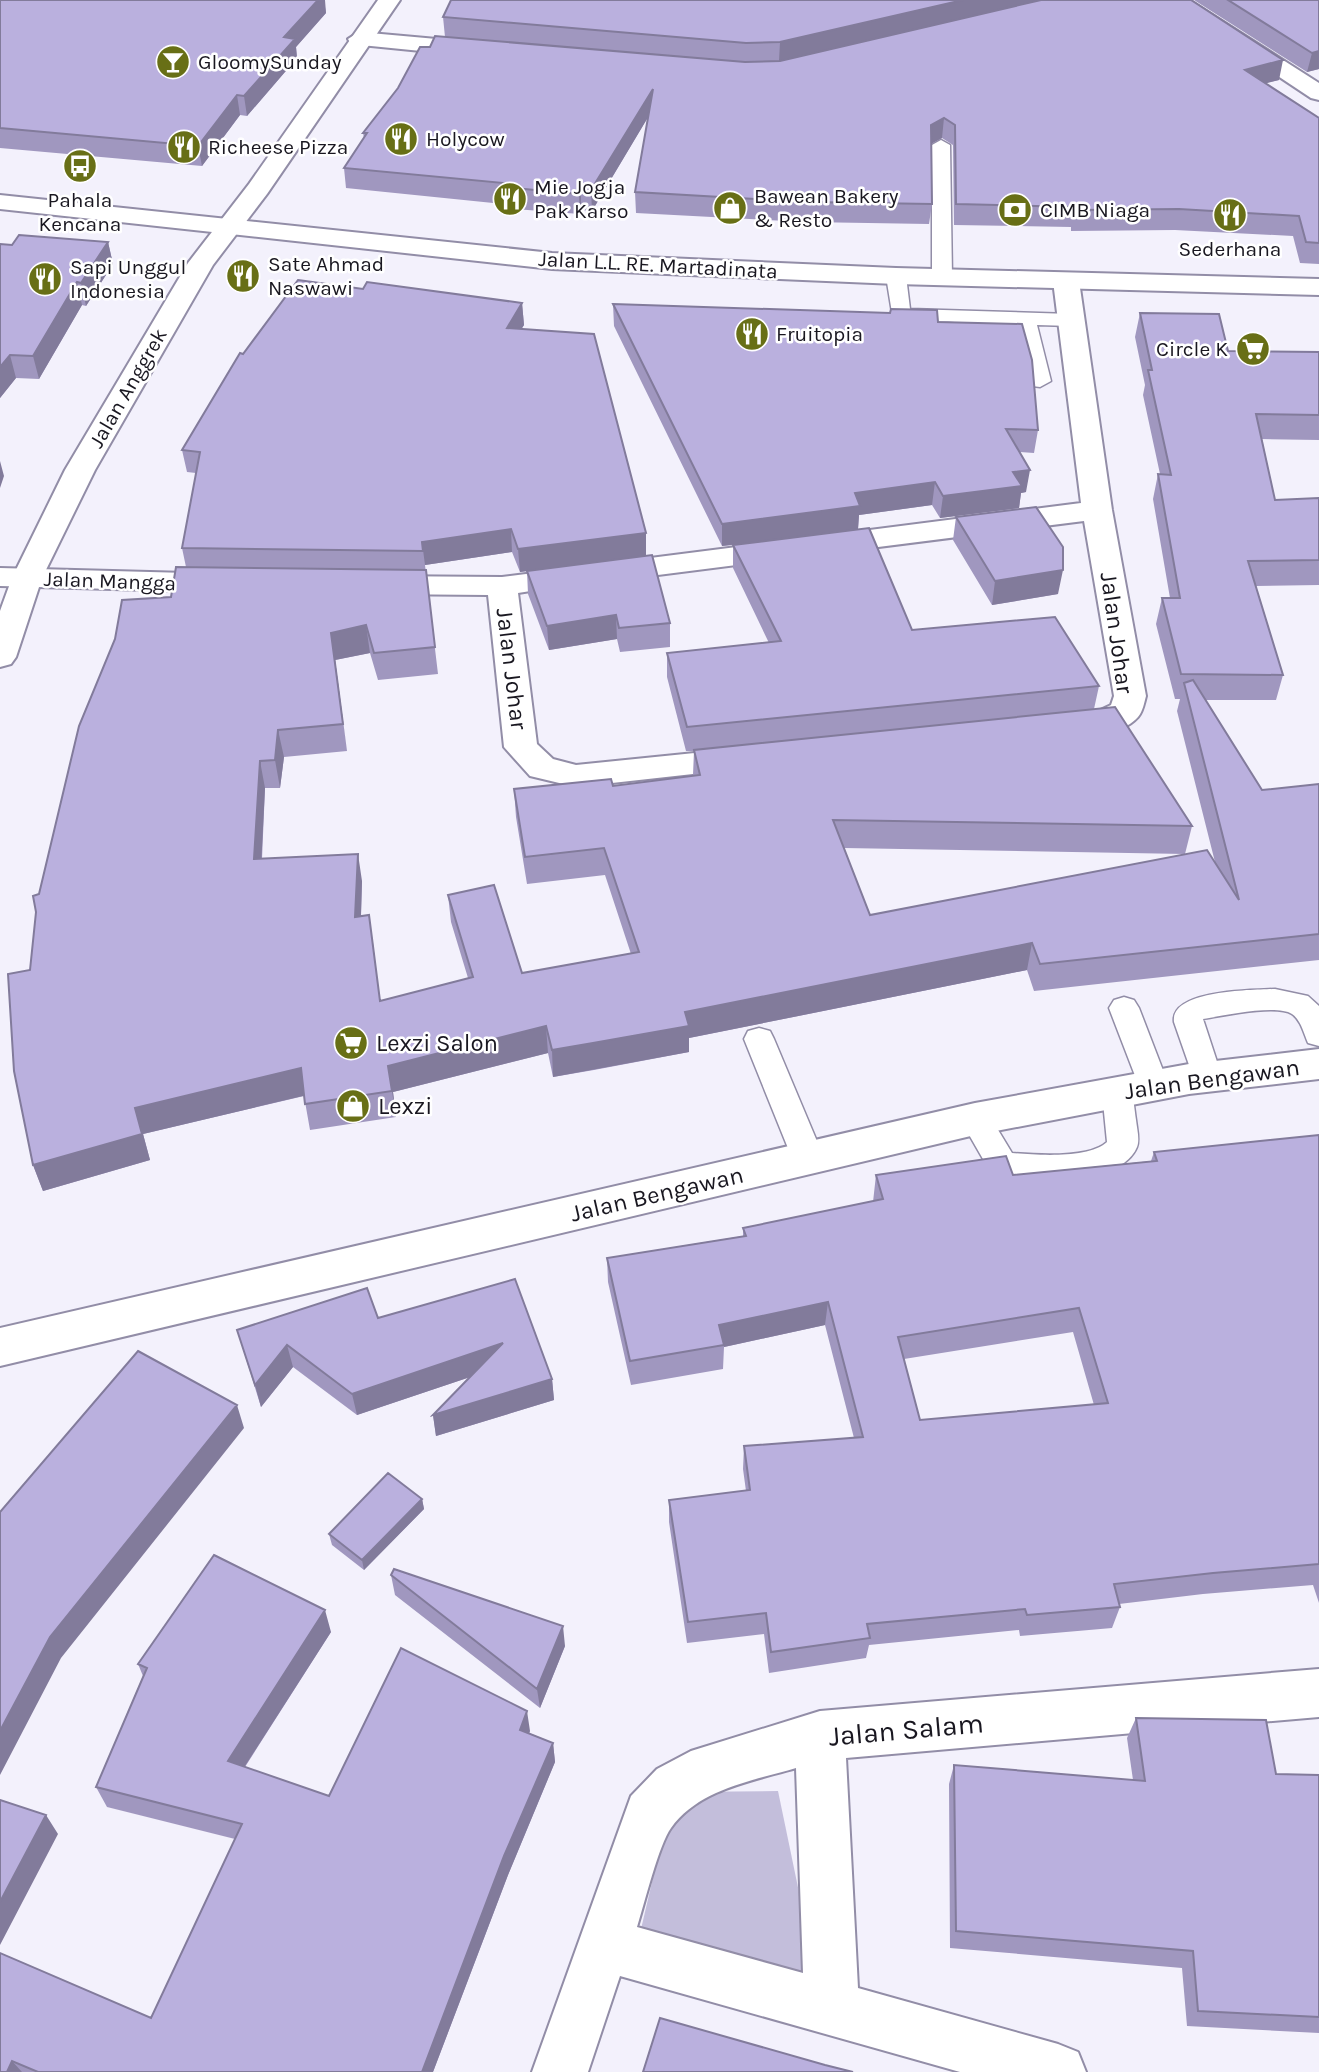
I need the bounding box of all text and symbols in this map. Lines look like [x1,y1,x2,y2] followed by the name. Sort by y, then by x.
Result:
[154,43,192,81] bar icon: GloomySunday
[198,50,342,74] place label: GloomySunday
[382,120,420,158] restaurant icon: Holycow
[426,127,505,151] place label: Holycow
[165,128,203,166] restaurant icon: Richeese Pizza
[208,135,348,159] place label: Richeese Pizza
[61,147,99,185] bus stop icon: Pahala Kencana
[534,175,628,223] place label: Mie Jogja Pak Karso
[491,180,529,218] restaurant icon: Mie Jogja Pak Karso
[754,184,899,232] place label: Bawean Bakery & Resto
[39,188,121,236] place label: Pahala Kencana
[711,189,749,227] shop icon: Bawean Bakery & Resto
[996,191,1034,229] bank icon: CIMB Niaga
[1211,196,1249,234] restaurant icon: Sederhana
[1040,198,1150,222] place label: CIMB Niaga
[1179,237,1281,261] place label: Sederhana
[538,247,778,283] street label: Jalan L.L. RE. Martadinata
[268,252,384,300] place label: Sate Ahmad Naswawi
[70,255,186,303] place label: Sapi Unggul Indonesia
[224,257,262,295] restaurant icon: Sate Ahmad Naswawi
[26,260,64,298] restaurant icon: Sapi Unggul Indonesia
[733,315,771,353] restaurant icon: Fruitopia
[776,322,863,346] place label: Fruitopia
[84,324,172,452] street label: Jalan Anggrek
[1234,330,1272,368] supermarket icon: Circle K
[1156,337,1228,361] place label: Circle K
[43,567,177,595] street label: Jalan Mangga
[1095,571,1139,696] street label: Jalan Johar
[491,607,533,732] street label: Jalan Johar
[332,1024,370,1062] supermarket icon: Lexzi Salon
[376,1029,498,1057] place label: Lexzi Salon
[1123,1053,1301,1105] street label: Jalan Bengawan
[334,1087,372,1125] shop icon: Lexzi
[378,1092,432,1120] place label: Lexzi
[568,1160,746,1228] street label: Jalan Bengawan
[827,1706,985,1753] street label: Jalan Salam

